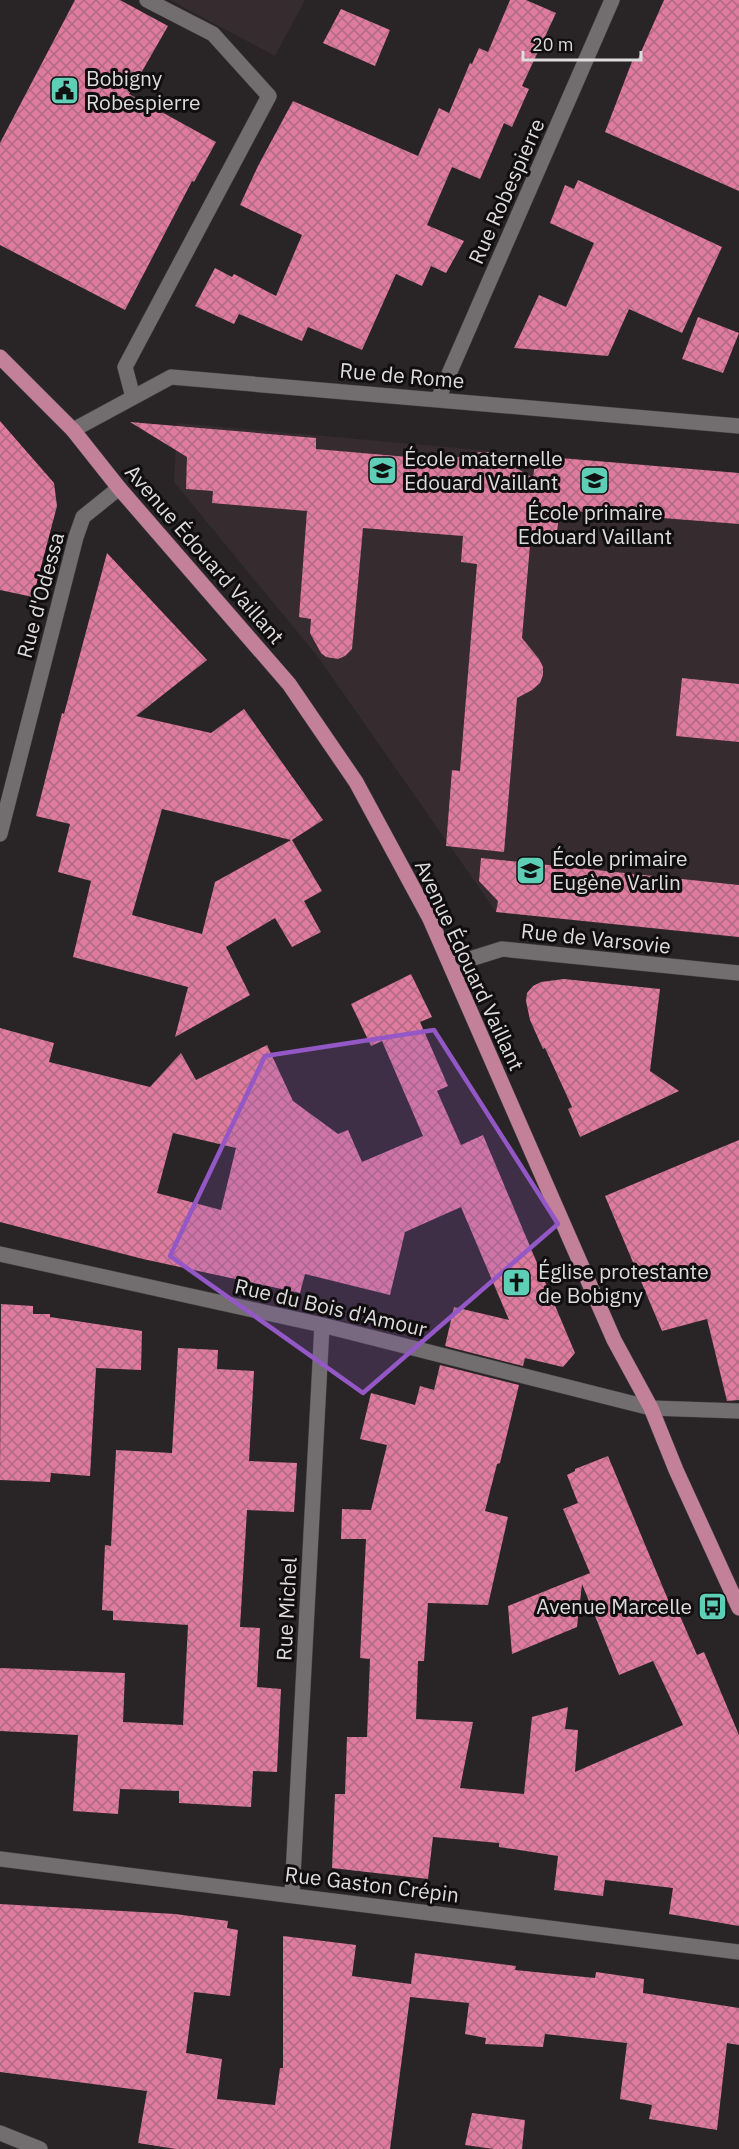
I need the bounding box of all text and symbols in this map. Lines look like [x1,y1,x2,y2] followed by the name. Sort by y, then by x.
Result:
[523,24,642,62] scale bar
[532,33,574,56] text: 20 m
[86,64,201,116] place label: Bobigny Robespierre
[49,74,81,106] public building icon: Bobigny Robespierre
[461,114,551,268] street label: Rue Robespierre
[338,356,466,394] street label: Rue de Rome
[404,444,563,496] place label: École maternelle Edouard Vaillant
[367,454,399,486] school or university icon: École maternelle Edouard Vaillant
[119,458,291,650] street label: Avenue Édouard Vaillant
[579,465,611,497] school or university icon: École primaire Edouard Vaillant
[518,498,672,550] place label: École primaire Edouard Vaillant
[10,529,70,661] street label: Rue d'Odessa
[552,844,688,896] place label: École primaire Eugène Varlin
[515,854,547,886] school or university icon: École primaire Eugène Varlin
[409,855,531,1075] street label: Avenue Édouard Vaillant
[520,916,672,960] street label: Rue de Varsovie
[538,1257,709,1309] place label: Église protestante de Bobigny
[501,1267,533,1299] church icon: Église protestante de Bobigny
[232,1271,430,1343] street label: Rue du Bois d'Amour
[269,1556,303,1662] street label: Rue Michel
[697,1590,729,1622] bus stop icon: Avenue Marcelle
[536,1592,692,1620] place label: Avenue Marcelle
[283,1859,461,1909] street label: Rue Gaston Crépin

